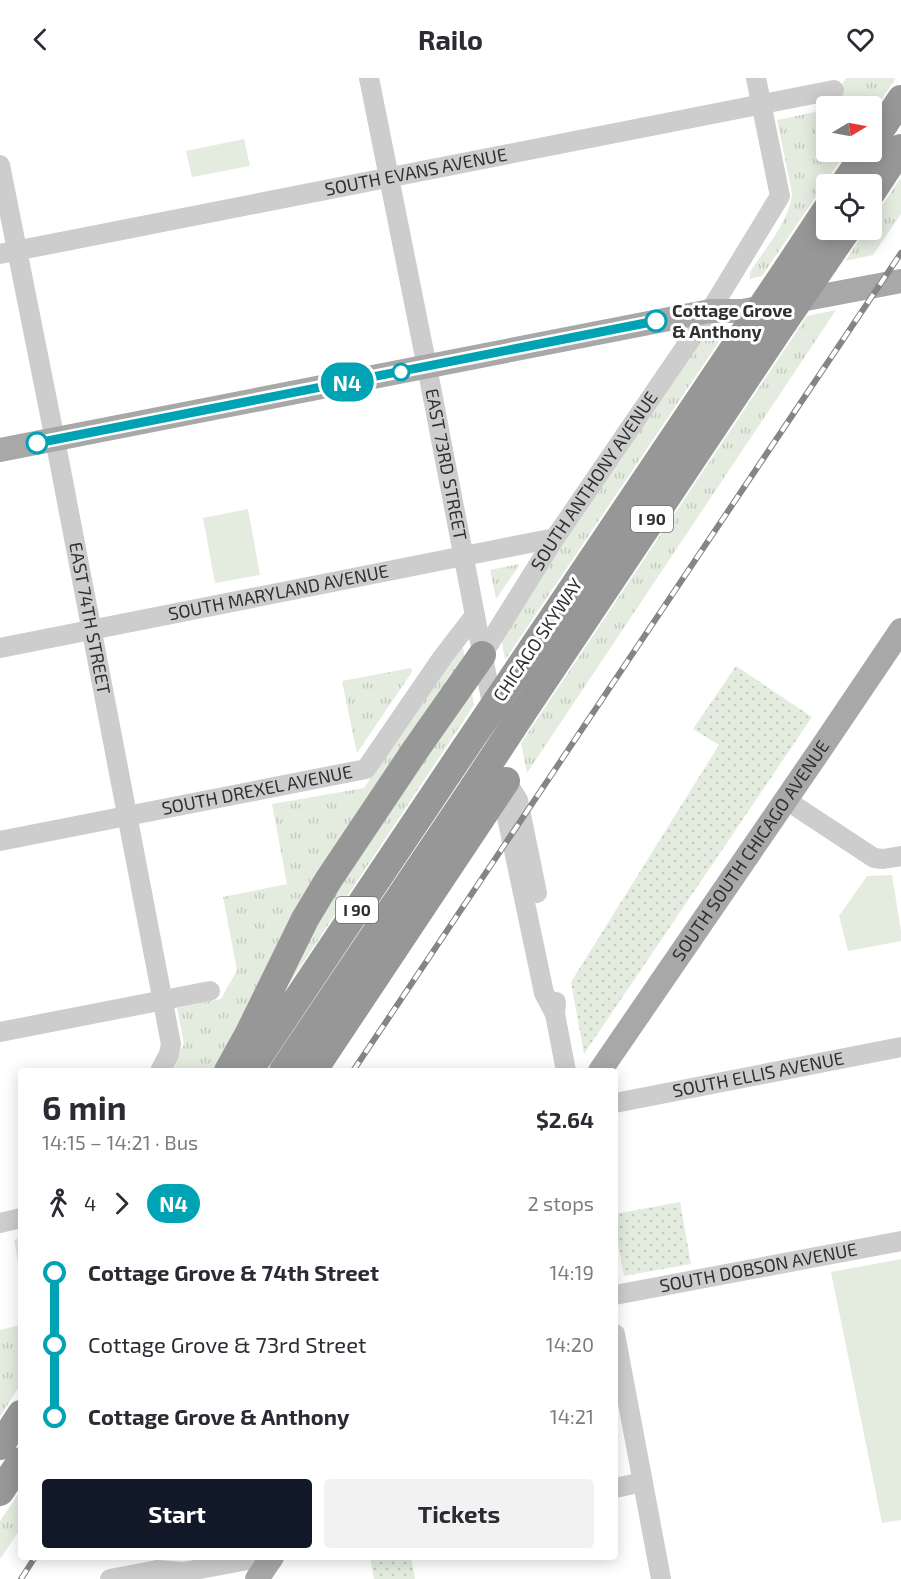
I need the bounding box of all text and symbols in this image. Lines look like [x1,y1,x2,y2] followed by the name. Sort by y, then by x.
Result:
[24,23,57,56] icon: back
[418,23,483,55] text: Railo
[844,23,877,56] icon: heart
[816,96,882,162] north arrow
[816,96,882,240] map controls
[323,143,509,200] street label: SOUTH EVANS AVENUE
[816,174,882,240] button: locate
[672,299,792,342] place label: Cottage Grove & Anthony
[645,310,667,332] marker: Cottage Grove & Anthony
[320,362,374,402] line badge: N4
[392,363,410,381] unlabelled marker
[333,370,361,395] text: N4
[421,386,472,543] street label: EAST 73RD STREET
[525,387,662,574] street label: SOUTH ANTHONY AVENUE
[26,432,48,454] unlabelled marker
[631,506,673,532] road number: I 90
[65,540,116,697] street label: EAST 74TH STREET
[166,559,390,624] street label: SOUTH MARYLAND AVENUE
[488,573,587,705] street label: CHICAGO SKYWAY
[667,735,834,965] street label: SOUTH SOUTH CHICAGO AVENUE
[160,760,354,819] street label: SOUTH DREXEL AVENUE
[336,897,378,923] road number: I 90
[671,1046,846,1101] street label: SOUTH ELLIS AVENUE
[42,1087,127,1127] text: 6 min
[536,1106,594,1132] text: $2.64
[42,1130,198,1154] text: 14:15 – 14:21 · Bus
[42,1187,75,1220] icon: walk
[105,1187,138,1220] icon: forward
[84,1191,96,1215] text: 4
[159,1191,188,1216] text: N4
[527,1191,594,1215] text: 2 stops
[658,1238,859,1296] street label: SOUTH DOBSON AVENUE
[88,1259,379,1285] text: Cottage Grove & 74th Street
[550,1260,594,1284] text: 14:19
[88,1331,366,1357] text: Cottage Grove & 73rd Street
[546,1332,594,1356] text: 14:20
[88,1403,350,1429] text: Cottage Grove & Anthony
[550,1404,594,1428] text: 14:21
[42,1479,312,1548] button: Start
[324,1479,594,1548] button: Tickets

